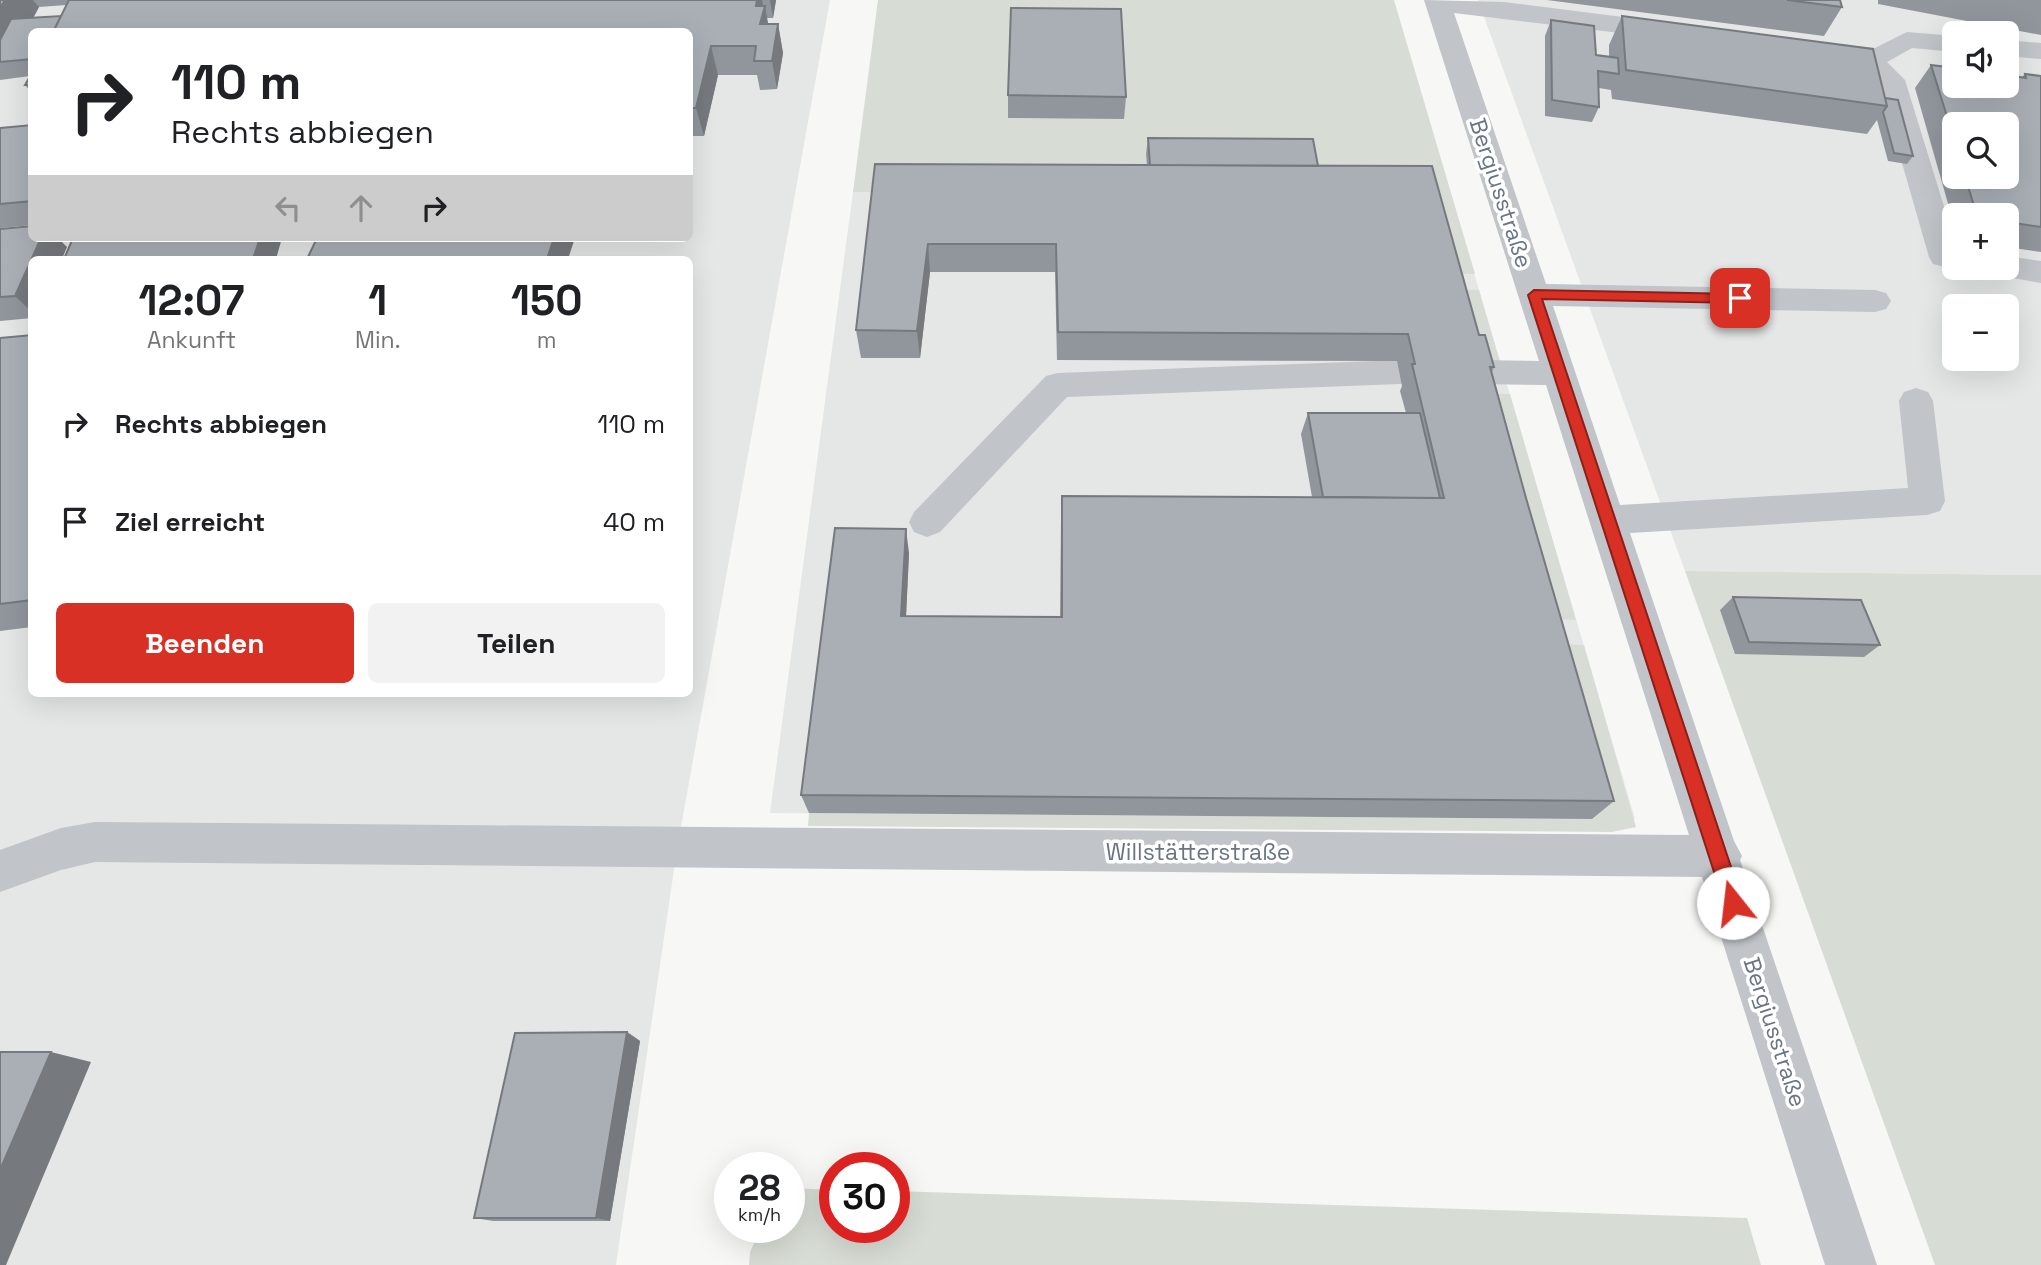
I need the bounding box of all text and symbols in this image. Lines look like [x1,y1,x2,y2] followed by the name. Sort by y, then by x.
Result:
[1942,21,2019,371] map controls
[1942,21,2019,98] button: sound
[171,51,301,113] text: 110 m
[56,56,147,147] icon: right
[171,112,434,152] text: Rechts abbiegen
[1942,112,2019,189] button: search
[1463,114,1539,272] street label: Bergiusstraße
[269,189,307,227] icon: left
[342,189,380,227] icon: ahead
[415,189,453,227] icon: right
[1942,203,2019,280] button: +
[1710,268,1770,328] pin
[139,274,245,327] text: 12:07
[368,274,387,327] text: 1
[511,274,582,327] text: 150
[1721,279,1759,317] icon: arrive
[1942,294,2019,371] button: −
[147,325,236,355] text: Ankunft
[355,325,401,355] text: Min.
[537,325,557,355] text: m
[56,405,94,443] icon: right
[115,407,327,441] text: Rechts abbiegen
[598,407,665,441] text: 110 m
[56,503,94,541] icon: arrive
[115,505,265,539] text: Ziel erreicht
[603,505,665,539] text: 40 m
[56,603,354,683] button: Beenden
[368,603,665,683] button: Teilen
[1106,837,1290,867] street label: Willstätterstraße
[1696,866,1770,940] position arrow
[1737,953,1813,1111] street label: Bergiusstraße
[819,1152,910,1243] speed limit sign: 30
[739,1166,780,1210] text: 28
[738,1203,781,1226] text: km/h

